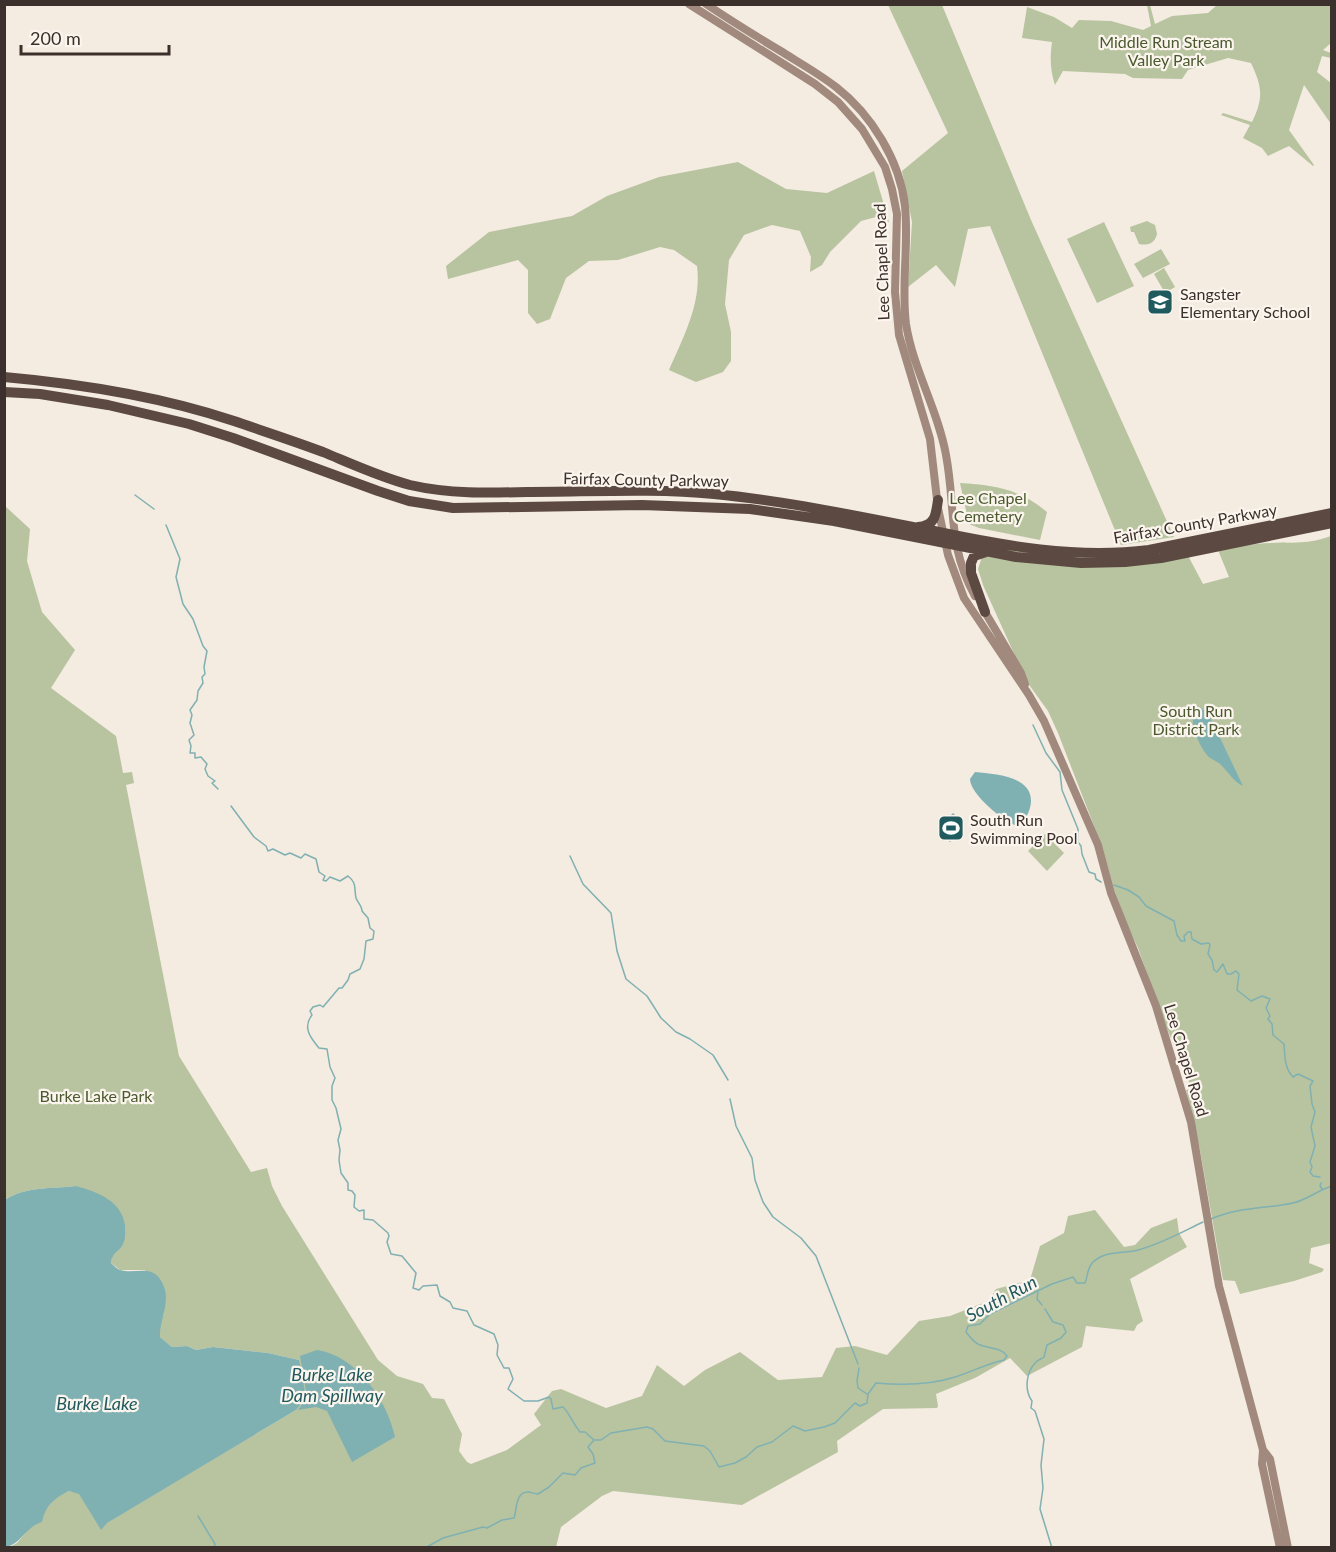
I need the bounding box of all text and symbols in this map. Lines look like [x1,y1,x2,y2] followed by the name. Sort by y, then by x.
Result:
[21,18,170,56] scale bar
[30,27,81,49] text: 200 m
[1099,32,1233,69] park label: Middle Run Stream Valley Park
[869,203,893,321] street label: Lee Chapel Road
[1180,284,1310,321] place label: Sangster Elementary School
[1145,287,1175,317] school or university icon: Sangster Elementary School
[563,468,730,490] street label: Fairfax County Parkway
[949,488,1027,525] park label: Lee Chapel Cemetery
[1112,499,1279,547] street label: Fairfax County Parkway
[1153,701,1240,738] park label: South Run District Park
[970,810,1077,847] place label: South Run Swimming Pool
[936,813,966,843] sports icon: South Run Swimming Pool
[1161,1001,1213,1119] street label: Lee Chapel Road
[40,1086,153,1105] park label: Burke Lake Park
[962,1270,1040,1326] water label: South Run
[281,1363,383,1406] water label: Burke Lake Dam Spillway
[56,1392,138,1414] water label: Burke Lake

